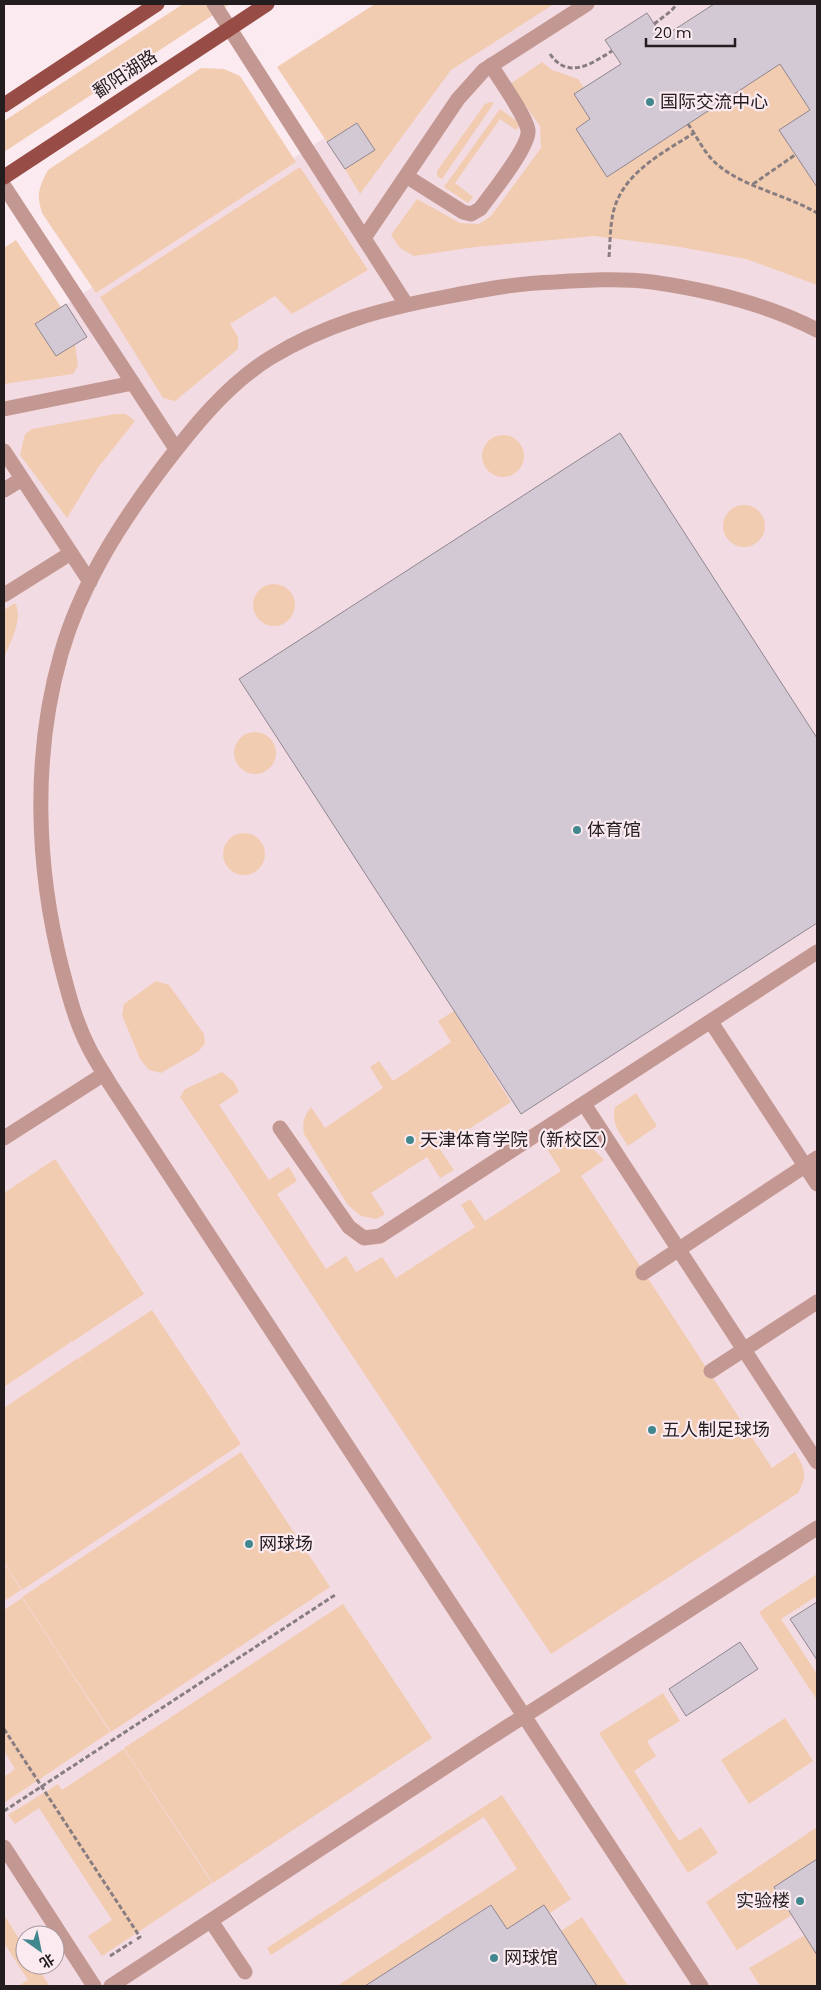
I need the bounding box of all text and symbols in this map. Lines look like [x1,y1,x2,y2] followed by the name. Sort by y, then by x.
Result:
[646,15,735,47] scale bar
[654,22,692,43] text: 20 m
[88,43,162,104] street label: 鄱阳湖路
[660,89,768,114] place label: 国际交流中心
[644,96,656,108] marker: 国际交流中心
[587,817,641,842] place label: 体育馆
[571,824,583,836] marker: 体育馆
[420,1127,618,1152] place label: 天津体育学院（新校区）
[404,1134,416,1146] marker: 天津体育学院（新校区）
[662,1417,770,1442] place label: 五人制足球场
[646,1424,658,1436] marker: 五人制足球场
[259,1531,313,1556] place label: 网球场
[243,1538,255,1550] marker: 网球场
[736,1888,790,1913] place label: 实验楼
[794,1895,806,1907] marker: 实验楼
[15,1925,65,1975] north arrow
[504,1945,558,1970] place label: 网球馆
[36,1949,58,1973] text: 北
[488,1952,500,1964] marker: 网球馆

